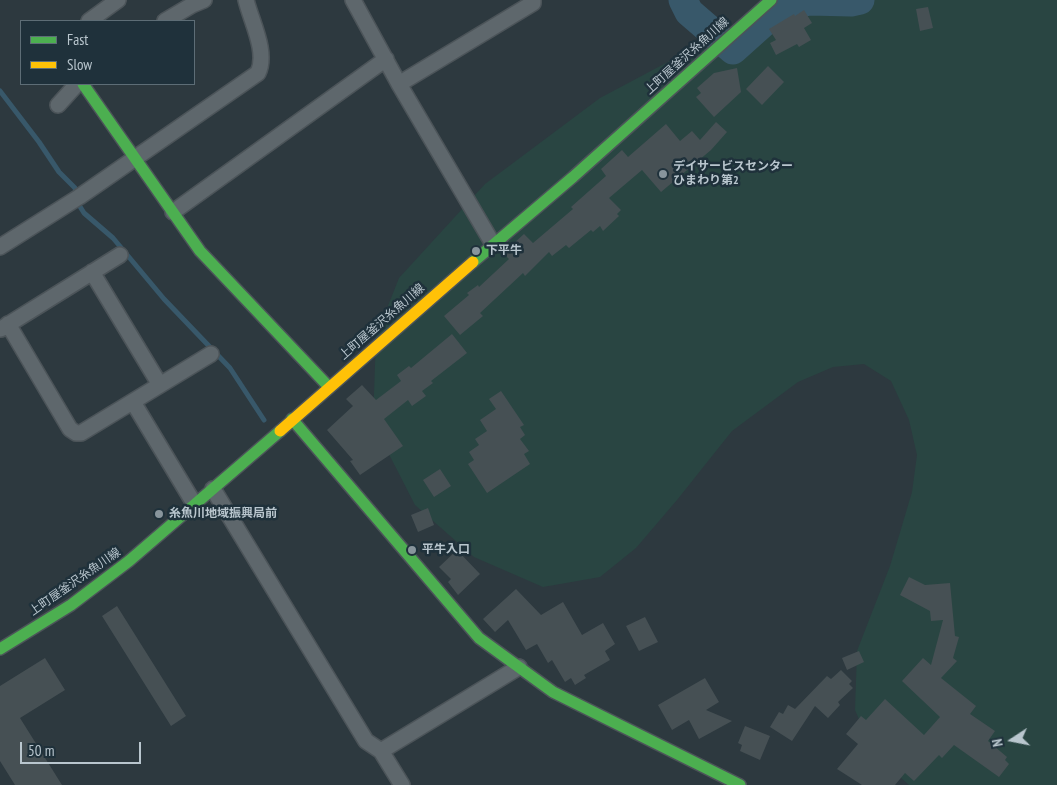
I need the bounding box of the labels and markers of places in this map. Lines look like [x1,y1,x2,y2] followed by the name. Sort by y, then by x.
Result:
[673,160,793,188] place label: デイサービスセンター ひまわり第2
[657,168,669,180] marker: デイサービスセンター ひまわり第2
[486,244,522,258] place label: 下平牛
[470,245,482,257] marker: 下平牛
[169,507,277,521] place label: 糸魚川地域振興局前
[153,508,165,520] marker: 糸魚川地域振興局前
[422,543,470,557] place label: 平牛入口
[406,544,418,556] marker: 平牛入口

